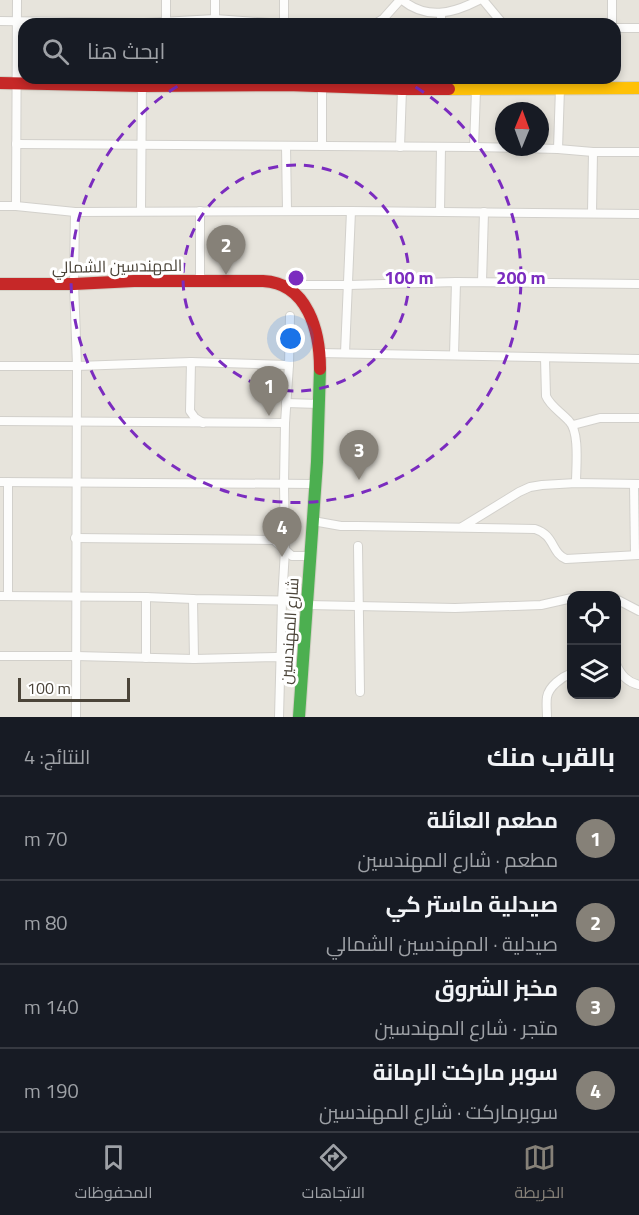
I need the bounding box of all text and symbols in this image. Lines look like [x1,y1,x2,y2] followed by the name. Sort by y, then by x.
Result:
[18,18,621,84] search box
[87,34,165,68] text: ابحث هنا
[39,35,72,68] icon: search
[495,102,549,156] north arrow
[206,226,246,275] pin: 2
[52,253,182,281] street label: المهندسين الشمالي
[384,264,434,291] text: 100 m
[496,264,546,291] text: 200 m
[286,268,306,288] centre of rings
[276,324,305,353] your location
[250,366,288,416] pin: 1
[340,430,378,480] pin: 3
[262,508,302,557] pin: 4
[273,577,305,685] street label: شارع المهندسين
[567,591,621,699] map controls
[567,591,621,645] button: locate
[567,645,621,699] button: layers
[18,675,130,702] scale bar
[27,676,71,700] text: 100 m
[487,737,615,776] text: بالقرب منك
[24,741,90,772] text: النتائج: 4
[427,803,558,837] text: مطعم العائلة
[24,823,68,854] text: 70 m
[590,823,601,854] text: 1
[357,844,558,875] text: مطعم · شارع المهندسين
[386,887,558,921] text: صيدلية ماستر كي
[24,907,68,938] text: 80 m
[590,907,601,938] text: 2
[326,928,558,959] text: صيدلية · المهندسين الشمالي
[435,971,558,1005] text: مخبز الشروق
[24,991,79,1022] text: 140 m
[590,991,601,1022] text: 3
[374,1012,558,1043] text: متجر · شارع المهندسين
[373,1055,558,1089] text: سوبر ماركت الرمانة
[24,1075,79,1106] text: 190 m
[590,1075,601,1106] text: 4
[319,1096,558,1127] text: سوبرماركت · شارع المهندسين
[75,1141,153,1207] tab: المحفوظات
[302,1141,365,1207] tab: الاتجاهات
[514,1141,564,1207] tab: الخريطة

